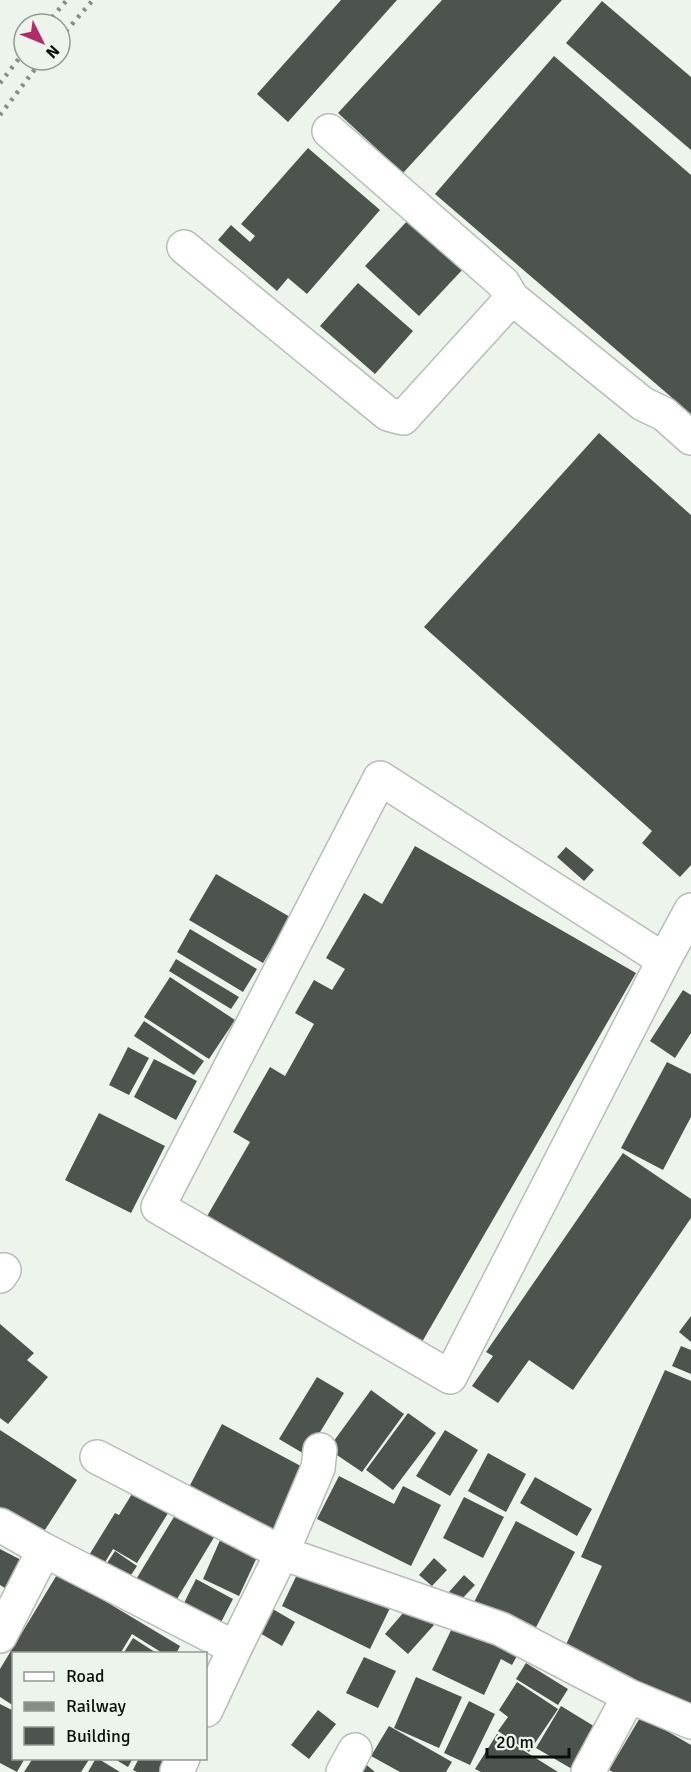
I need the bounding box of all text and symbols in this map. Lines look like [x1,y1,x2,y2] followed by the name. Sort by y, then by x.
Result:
[12,12,72,72] north arrow
[41,41,63,62] text: N
[12,1652,207,1760] legend
[66,1665,105,1687] text: Road
[66,1695,127,1717] text: Railway
[487,1721,570,1759] scale bar
[66,1725,130,1747] text: Building
[496,1731,534,1753] text: 20 m

